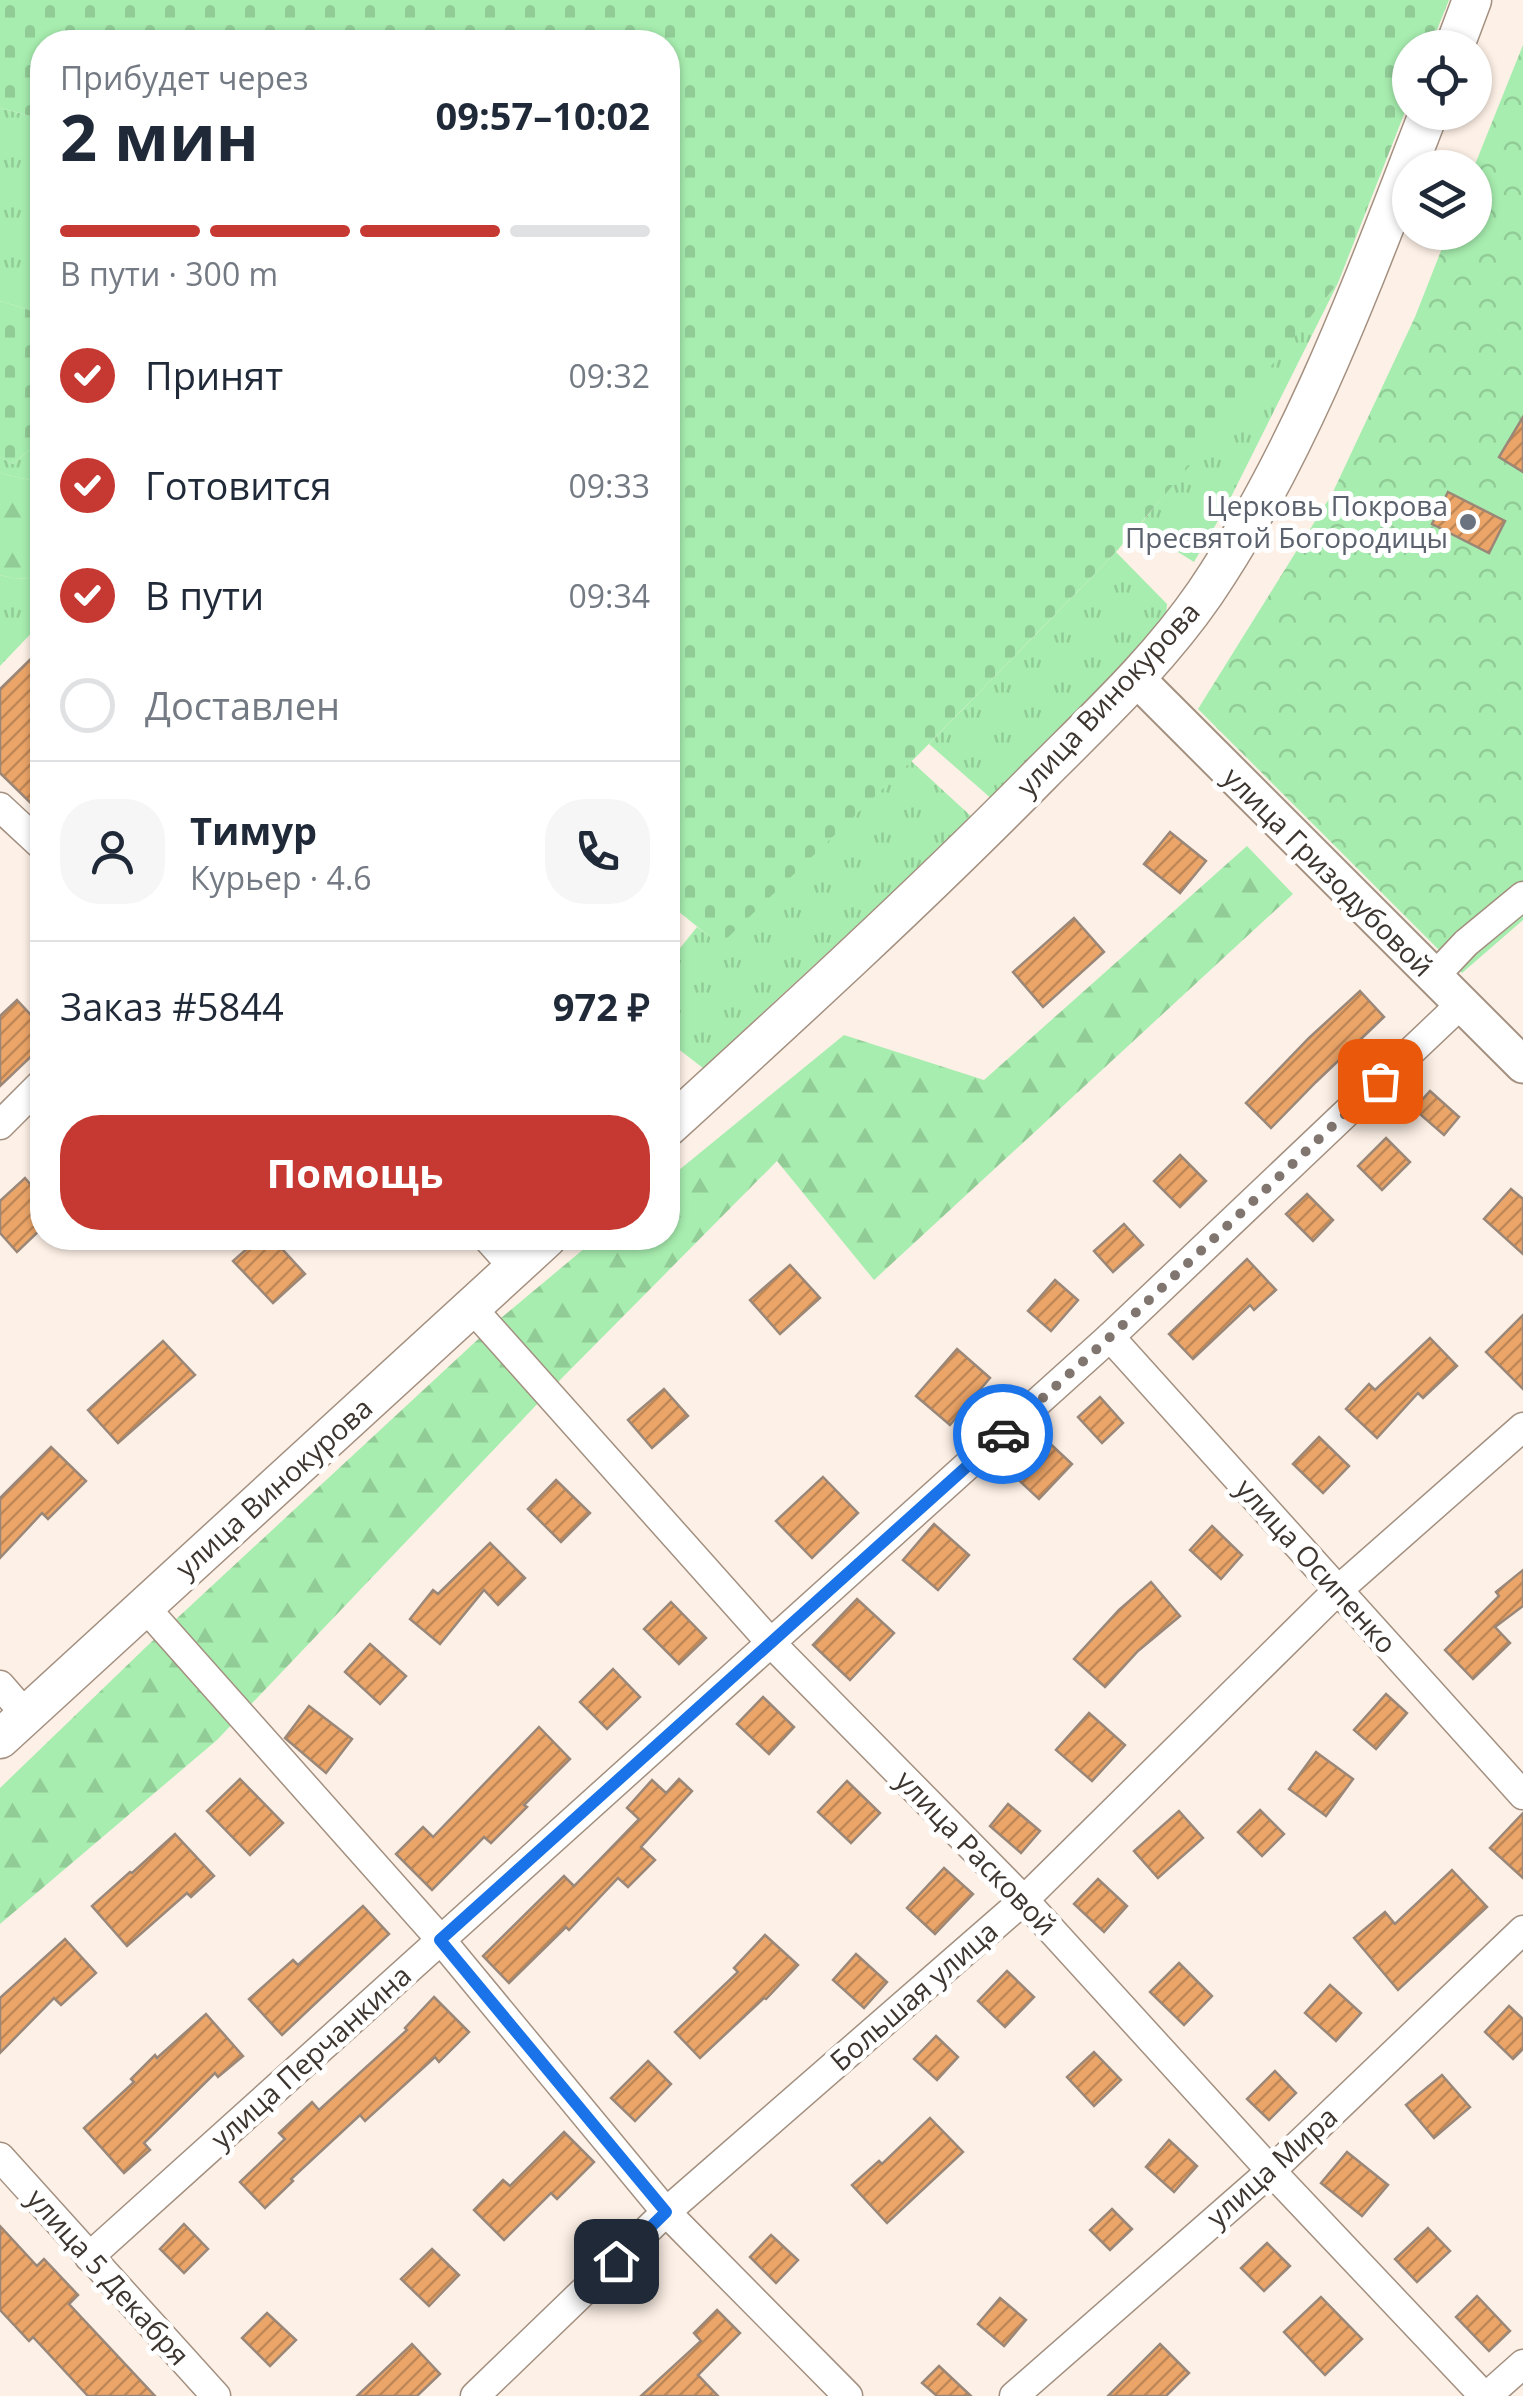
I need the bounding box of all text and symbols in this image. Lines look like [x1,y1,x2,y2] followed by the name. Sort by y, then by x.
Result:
[1392,30,1492,250] map controls
[1392,30,1492,130] button: locate
[60,56,308,99] text: Прибудет через
[436,89,650,141] text: 09:57–10:02
[60,92,259,180] text: 2 мин
[1392,150,1492,250] button: layers
[60,252,278,295] text: В пути · 300 m
[60,348,115,403] icon: check
[145,349,283,401] text: Принят
[568,354,650,397] text: 09:32
[60,458,115,513] icon: check
[145,459,331,511] text: Готовится
[568,464,650,507] text: 09:33
[1125,486,1448,556] place label: Церковь Покрова Пресвятой Богородицы
[1457,511,1479,533] marker: Церковь Покрова Пресвятой Богородицы
[60,568,115,623] icon: check
[145,569,264,621] text: В пути
[568,574,650,617] text: 09:34
[1007,593,1207,804] street label: улица Винокурова
[145,679,340,731] text: Доставлен
[1215,758,1442,985] street label: улица Гризодубовой
[60,799,165,904] button: person
[545,799,650,904] button: phone
[190,804,317,856] text: Тимур
[190,856,372,899] text: Курьер · 4.6
[60,980,284,1032] text: Заказ #5844
[553,980,650,1032] text: 972 ₽
[1338,1039,1423,1124] pin
[1353,1054,1408,1109] icon: bag
[60,1115,650,1230] button: Помощь
[953,1384,1053,1484] courier
[167,1389,380,1586] street label: улица Винокурова
[976,1407,1031,1462] icon: car
[1228,1470,1406,1661] street label: улица Осипенко
[888,1761,1065,1943] street label: улица Расковой
[821,1912,1005,2079] street label: Большая улица
[202,1956,419,2156] street label: улица Перчанкина
[1198,2097,1345,2235] street label: улица Мира
[19,2180,198,2373] street label: улица 5 Декабря
[574,2219,659,2304] pin
[589,2234,644,2289] icon: home

